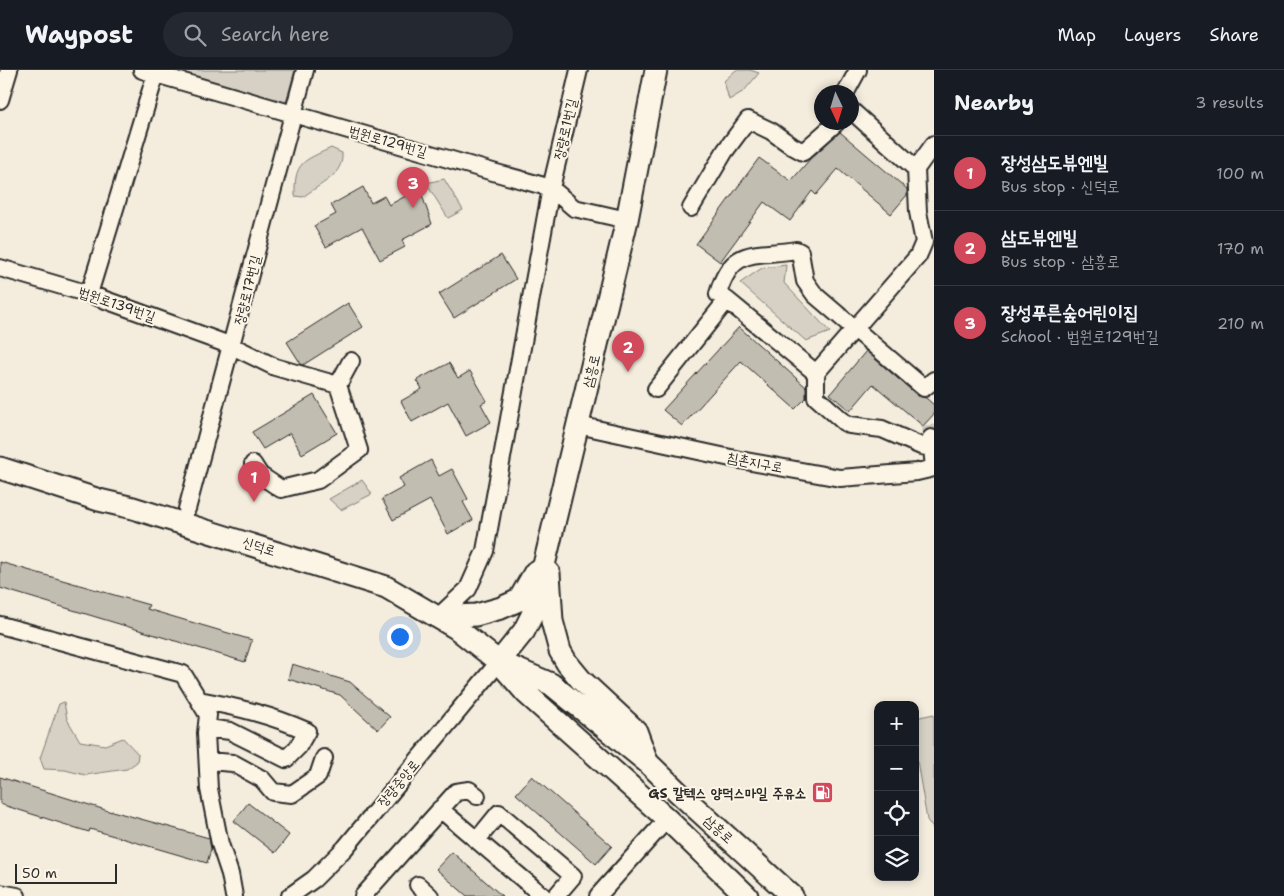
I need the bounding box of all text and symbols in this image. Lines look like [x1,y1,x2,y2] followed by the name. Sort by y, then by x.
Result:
[163,12,513,57] search box
[25,19,133,51] text: Waypost
[181,21,209,49] icon: search
[221,22,329,47] text: Search here
[1058,23,1096,47] text: Map
[1124,23,1181,47] text: Layers
[1209,23,1259,47] text: Share
[814,85,859,130] north arrow
[954,89,1034,117] text: Nearby
[1195,92,1264,113] text: 3 results
[549,96,581,161] street label: 장량로1번길
[347,121,430,161] street label: 법원로129번길
[1001,150,1108,175] text: 장성삼도뷰엔빌
[966,163,974,184] text: 1
[1216,163,1264,184] text: 100 m
[397,167,429,208] pin: 3
[1001,176,1120,197] text: Bus stop · 신덕로
[1001,225,1077,250] text: 삼도뷰엔빌
[964,238,976,259] text: 2
[1217,238,1264,259] text: 170 m
[1001,251,1120,272] text: Bus stop · 삼흥로
[230,253,265,327] street label: 장량로17번길
[76,282,159,326] street label: 법원로139번길
[1001,300,1139,325] text: 장성푸른숲어린이집
[964,313,976,334] text: 3
[1217,313,1264,334] text: 210 m
[1001,326,1159,347] text: School · 법원로129번길
[612,331,644,372] pin: 2
[578,352,604,390] street label: 삼흥로
[726,448,784,476] street label: 침촌지구로
[238,461,270,502] pin: 1
[240,532,278,560] street label: 신덕로
[387,624,413,650] your location
[874,701,919,881] map controls
[874,701,919,746] button: +
[874,746,919,791] button: −
[373,756,423,810] street label: 장량중앙로
[810,781,834,805] fuel station icon: GS 칼텍스 양덕스마일 주유소
[648,784,806,802] place label: GS 칼텍스 양덕스마일 주유소
[874,791,919,836] button: locate
[700,811,738,847] street label: 삼흥로
[874,836,919,881] button: layers
[15,861,118,884] scale bar
[22,864,57,882] text: 50 m

